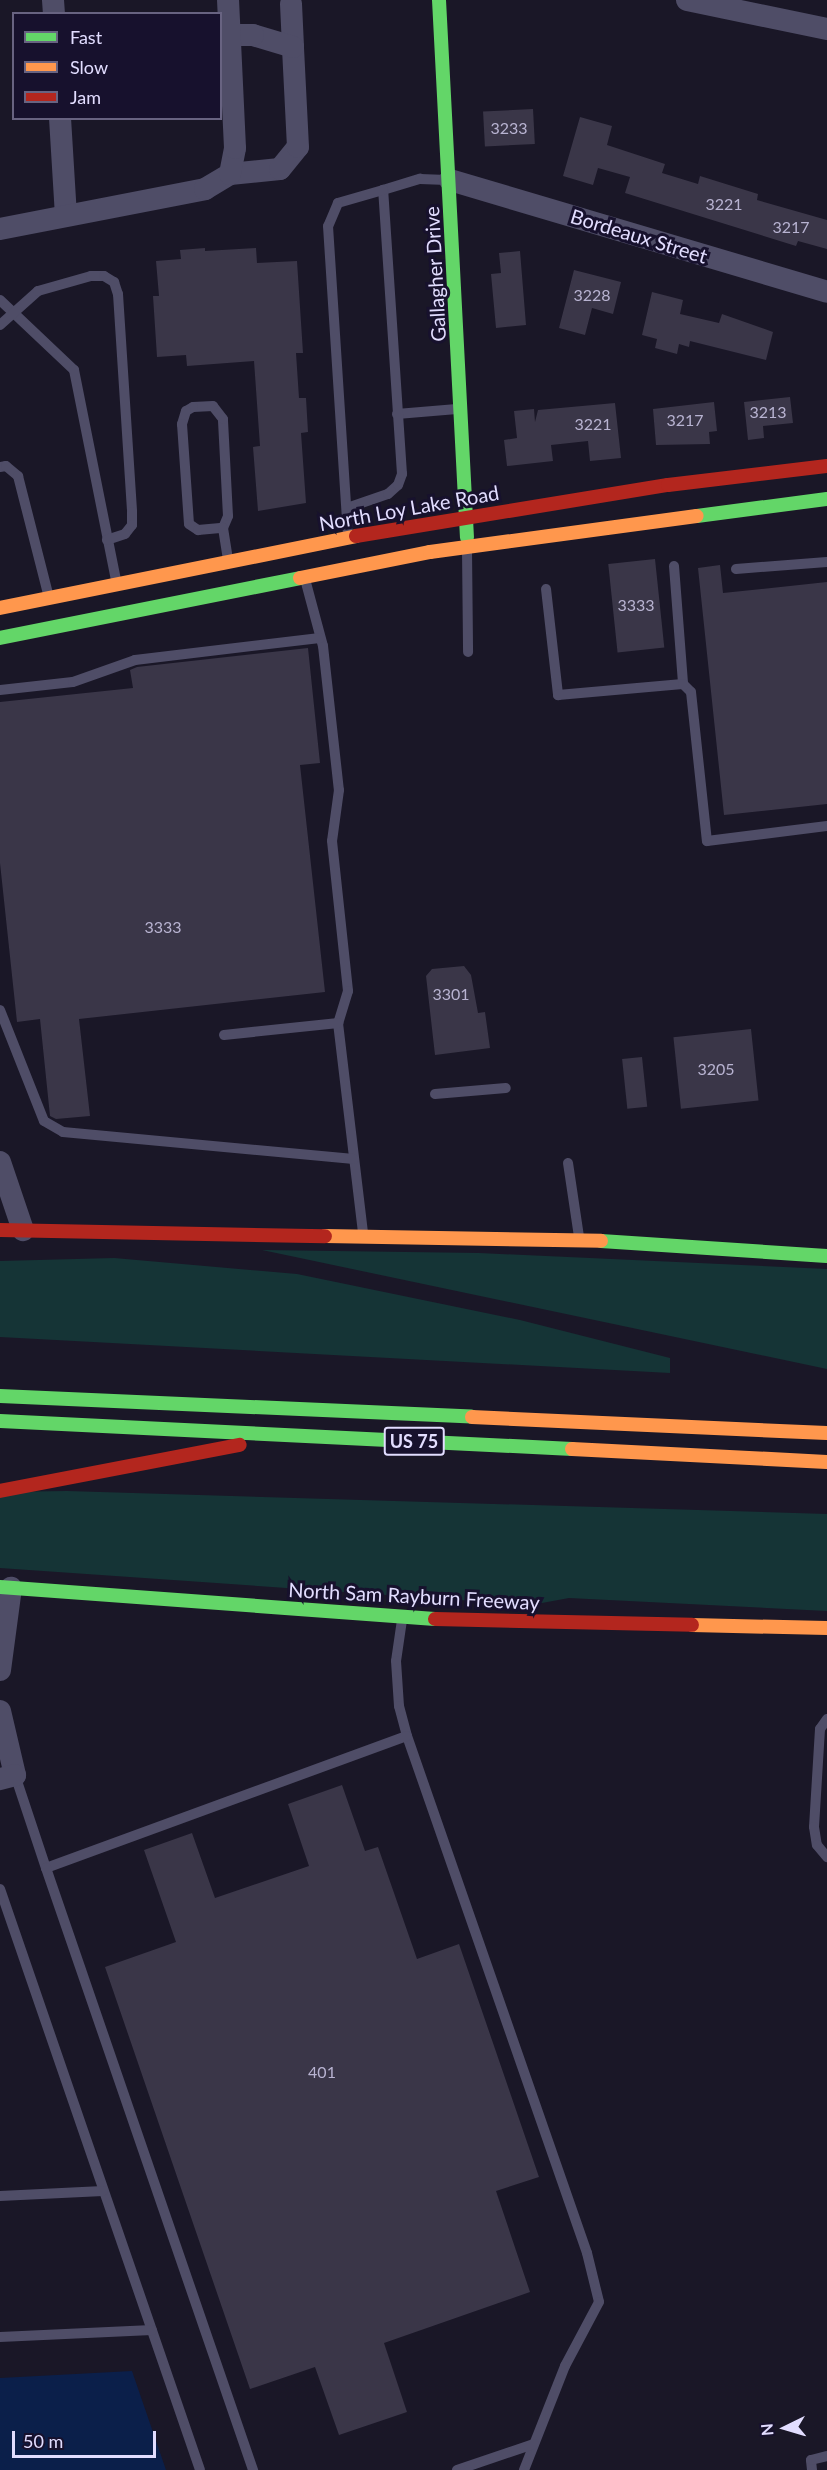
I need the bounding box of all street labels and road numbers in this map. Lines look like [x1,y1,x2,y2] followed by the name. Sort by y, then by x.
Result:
[568,204,710,268] street label: Bordeaux Street
[419,205,451,343] street label: Gallagher Drive
[317,480,501,536] street label: North Loy Lake Road
[382,1426,446,1456] road number: US 75
[288,1577,540,1615] street label: North Sam Rayburn Freeway

